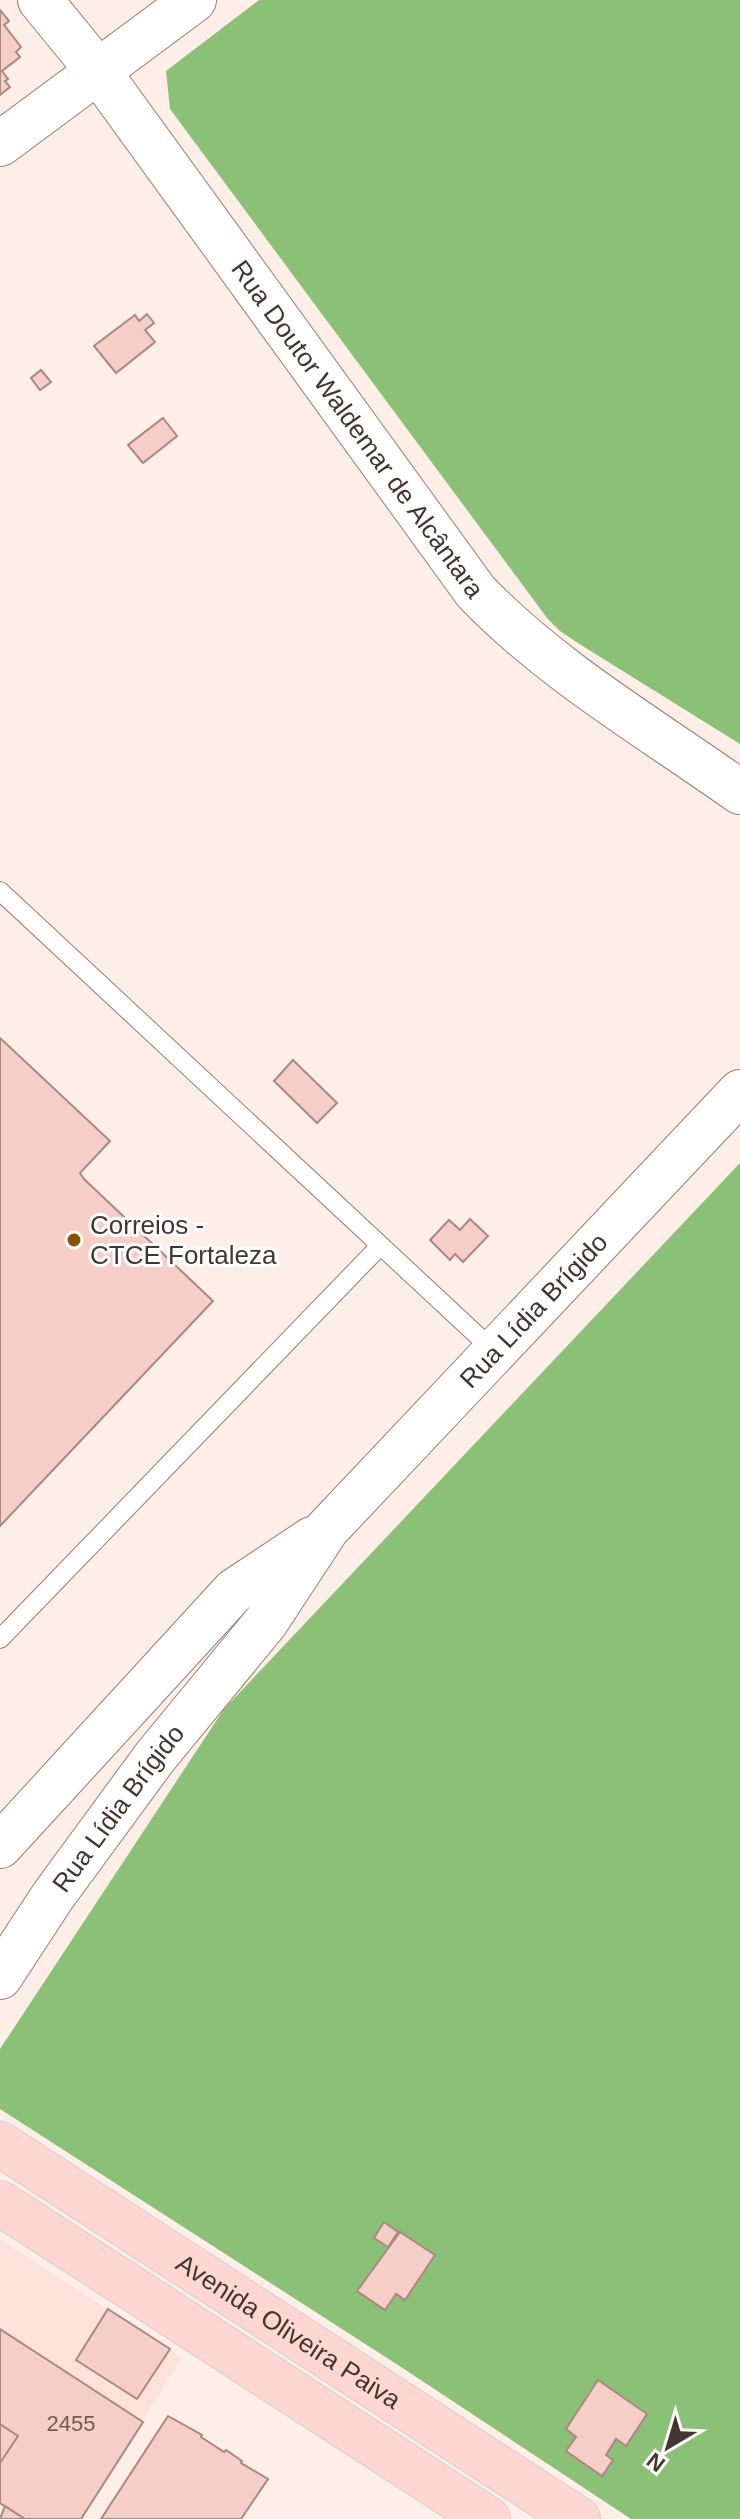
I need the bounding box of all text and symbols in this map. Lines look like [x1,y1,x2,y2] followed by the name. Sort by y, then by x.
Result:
[225,254,491,604] street label: Rua Doutor Waldemar de Alcântara
[90,1210,277,1270] place label: Correios - CTCE Fortaleza
[454,1227,614,1394] street label: Rua Lídia Brígido
[65,1231,83,1249] marker: Correios - CTCE Fortaleza
[46,1719,190,1898] street label: Rua Lídia Brígido
[171,2248,407,2415] street label: Avenida Oliveira Paiva
[628,2407,708,2487] north arrow
[47,2411,95,2436] house number: 2455
[642,2448,670,2477] text: N

